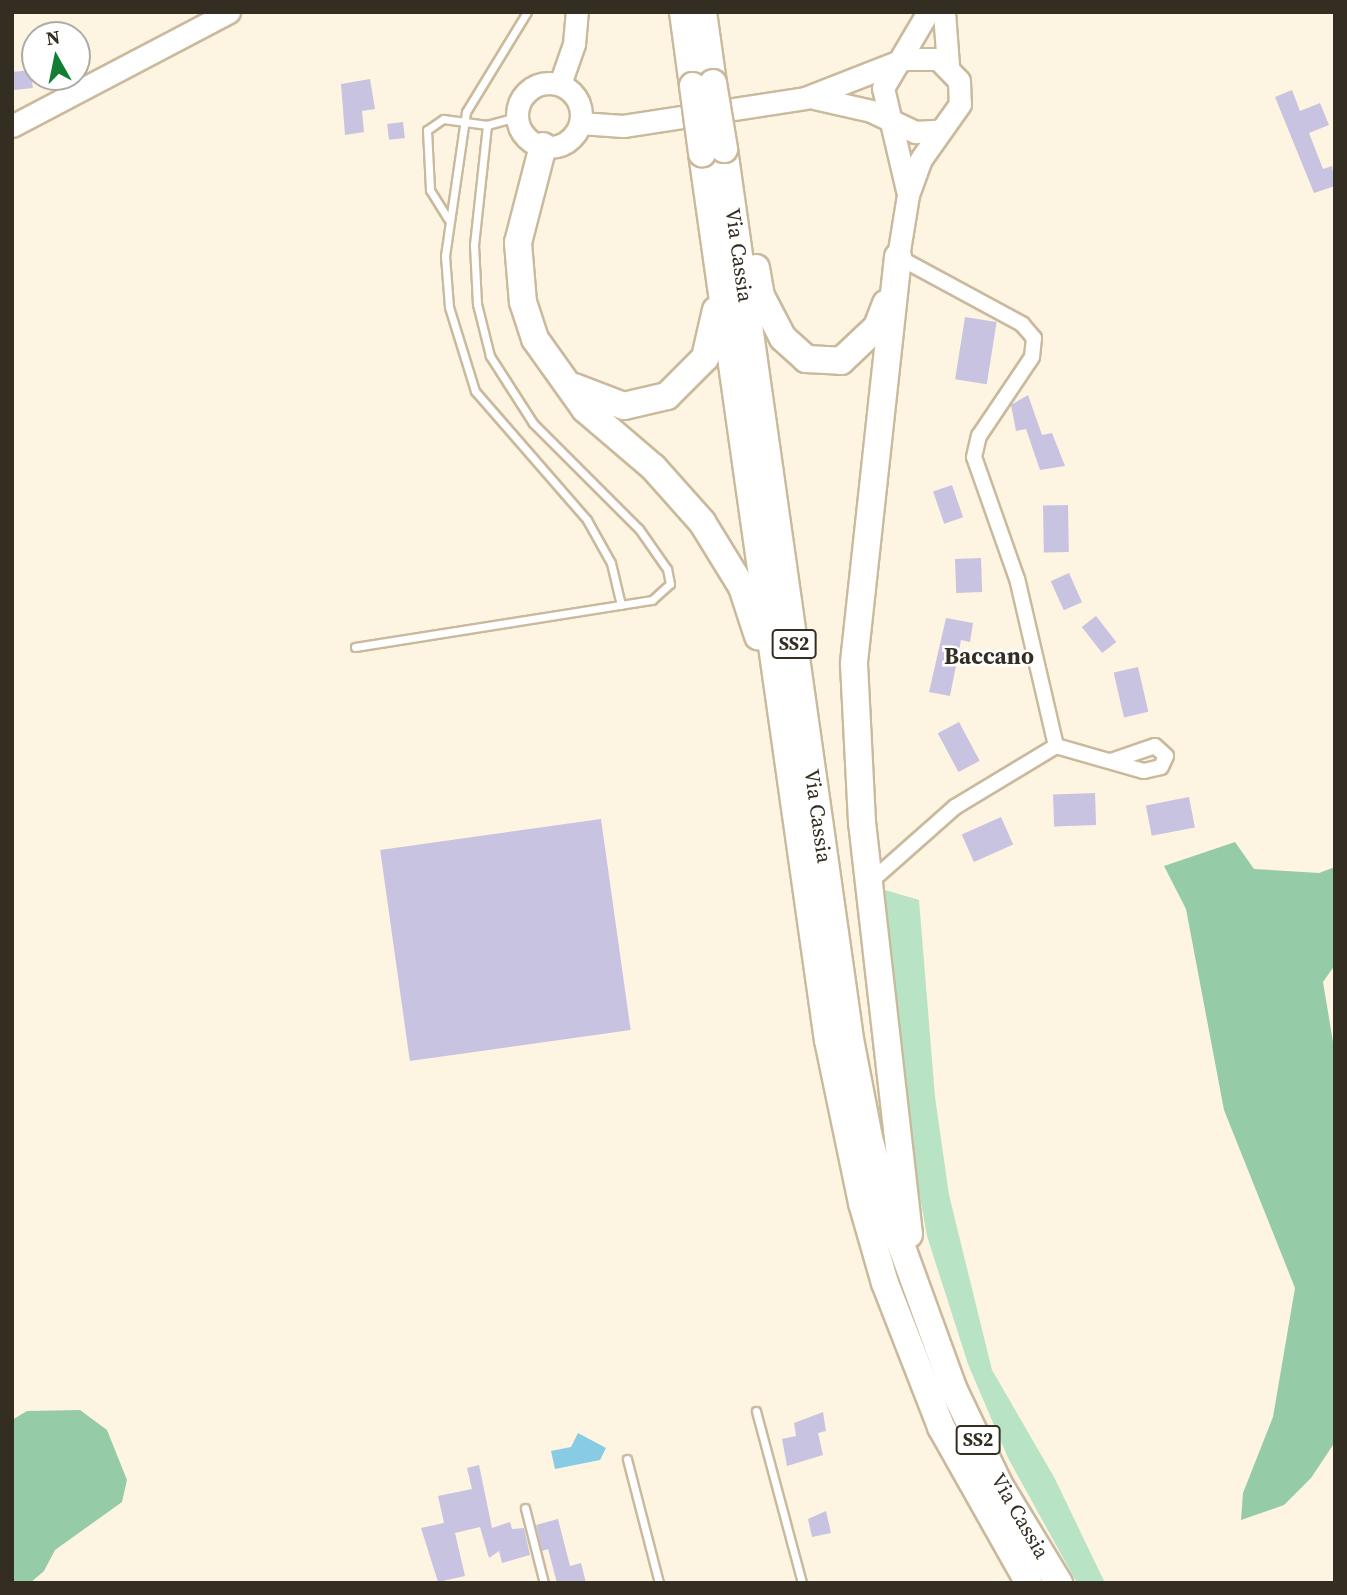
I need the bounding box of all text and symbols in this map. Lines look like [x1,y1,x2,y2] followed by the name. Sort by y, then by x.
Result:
[21,21,91,91] north arrow
[44,23,62,51] text: N
[720,206,758,304] street label: Via Cassia
[771,628,817,660] road number: SS2
[944,642,1034,670] district label: Baccano
[799,767,837,865] street label: Via Cassia
[955,1424,1001,1456] road number: SS2
[985,1469,1055,1563] street label: Via Cassia

